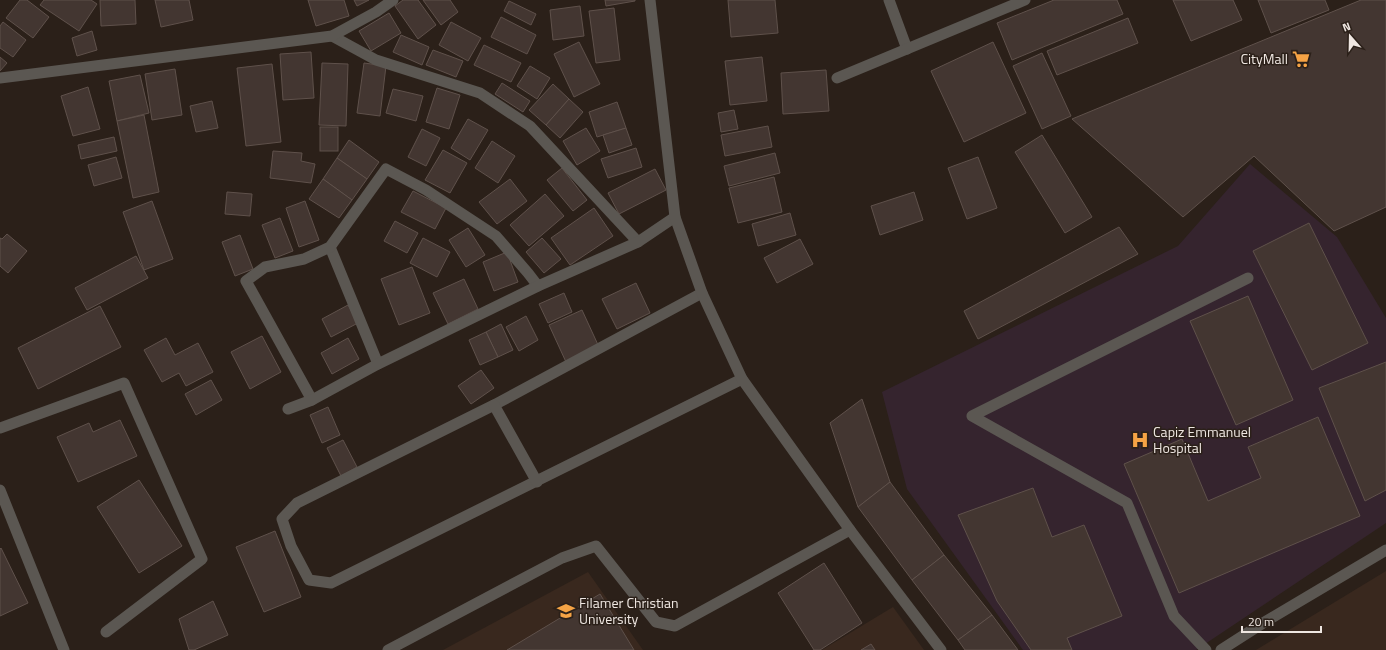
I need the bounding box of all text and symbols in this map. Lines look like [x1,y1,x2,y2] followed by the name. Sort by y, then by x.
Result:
[1330,16,1370,56] north arrow
[1340,18,1353,35] text: N
[1240,48,1288,69] place label: CityMall
[1291,49,1311,69] supermarket icon: CityMall
[1153,421,1251,458] place label: Capiz Emmanuel Hospital
[1130,430,1150,450] hospital icon: Capiz Emmanuel Hospital
[579,592,678,629] place label: Filamer Christian University
[556,601,576,621] school or university icon: Filamer Christian University
[1242,608,1321,634] scale bar
[1248,612,1274,631] text: 20 m

